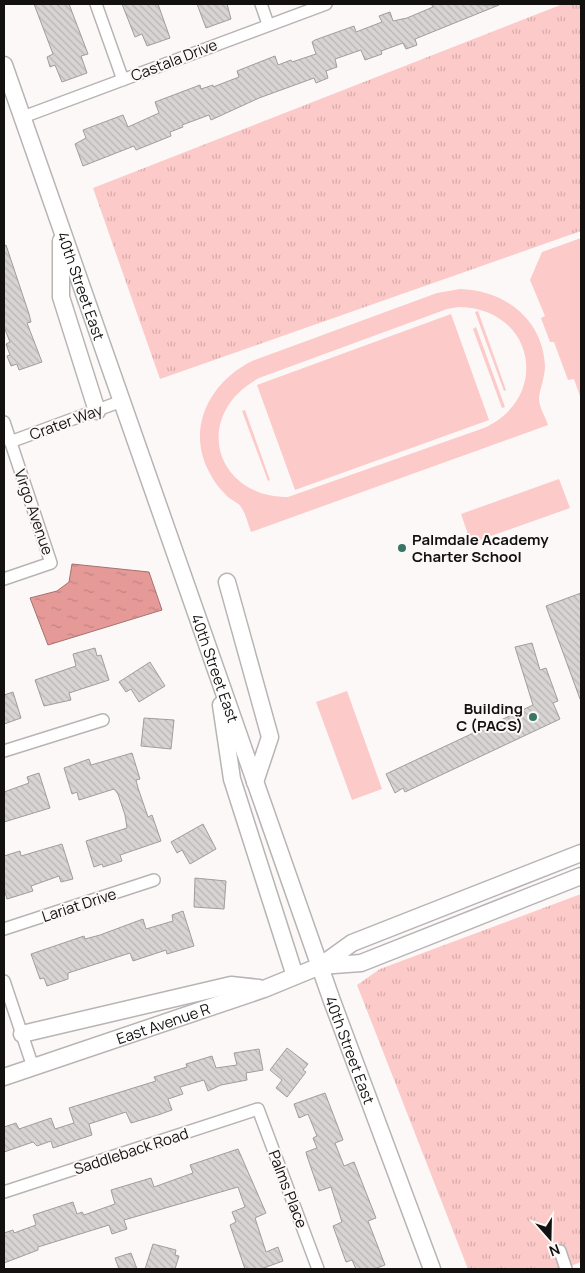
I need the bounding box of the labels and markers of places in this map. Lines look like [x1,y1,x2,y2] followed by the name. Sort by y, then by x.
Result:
[412,529,549,567] place label: Palmdale Academy Charter School
[396,542,408,554] marker: Palmdale Academy Charter School
[456,698,523,736] place label: Building C (PACS)
[527,711,539,723] marker: Building C (PACS)

